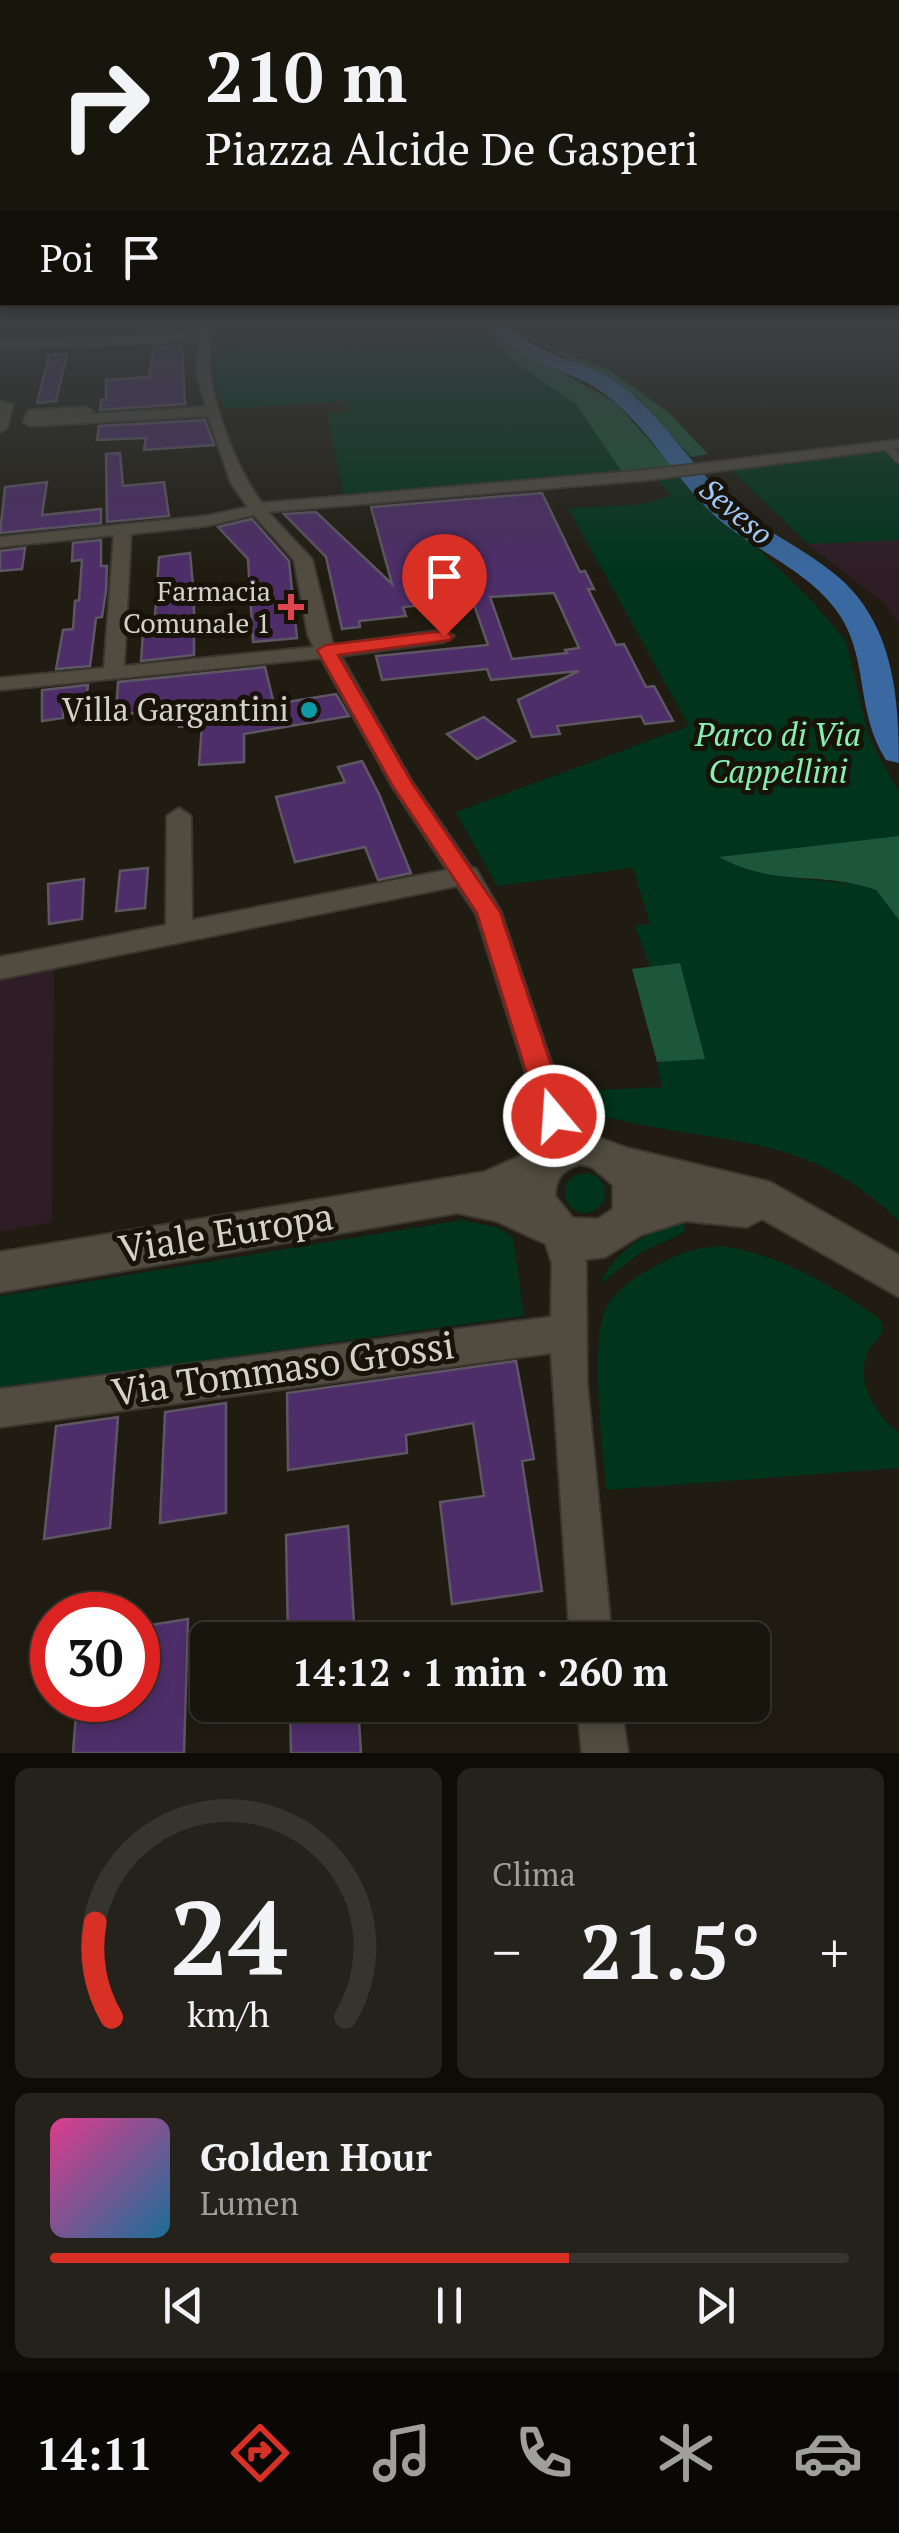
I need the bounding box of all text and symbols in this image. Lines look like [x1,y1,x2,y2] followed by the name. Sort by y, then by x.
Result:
[205,29,407,122] text: 210 m
[40,40,170,170] icon: right
[205,118,699,178] text: Piazza Alcide De Gasperi
[114,230,169,285] icon: arrive
[40,233,94,283] text: Poi
[692,469,782,554] water label: Seveso
[402,534,487,637] pin
[417,549,472,604] icon: arrive
[123,572,271,641] place label: Farmacia Comunale 1
[280,596,302,618] marker: Farmacia Comunale 1
[62,688,289,730] place label: Villa Gargantini
[298,699,320,721] marker: Villa Gargantini
[694,713,861,792] park label: Parco di Via Cappellini
[502,1064,606,1168] position arrow
[115,1190,337,1274] street label: Viale Europa
[108,1319,457,1417] street label: Via Tommaso Grossi
[30,1592,160,1722] speed limit sign: 30
[292,1647,668,1697] text: 14:12 · 1 min · 260 m
[492,1853,576,1895] text: Clima
[170,1867,287,2005] text: 24
[580,1901,761,2000] text: 21.5°
[492,1915,521,1988] text: −
[820,1915,849,1988] text: +
[187,1990,270,2037] text: km/h
[200,2132,432,2182] text: Golden Hour
[200,2182,299,2224] text: Lumen
[156,2278,211,2333] icon: previous
[422,2278,477,2333] icon: pause
[688,2278,743,2333] icon: next
[225,2418,295,2488] icon: directions
[367,2418,437,2488] icon: music
[509,2418,579,2488] icon: phone
[651,2418,721,2488] icon: climate
[793,2418,863,2488] icon: car
[36,2423,153,2483] text: 14:11

